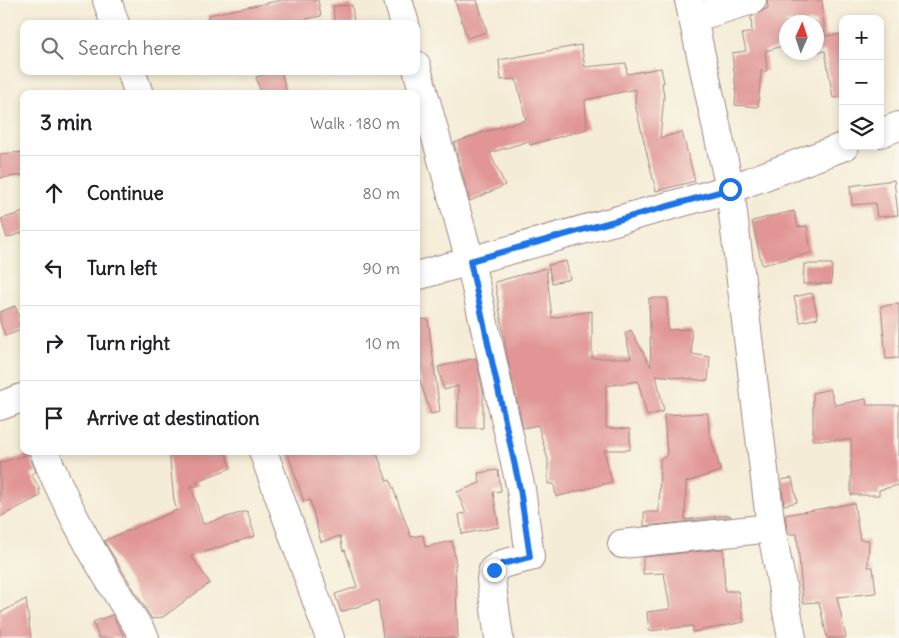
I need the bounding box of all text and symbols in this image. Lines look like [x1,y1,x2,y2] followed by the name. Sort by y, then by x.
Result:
[779,15,824,60] north arrow
[839,15,884,150] map controls
[839,15,884,60] button: +
[20,20,420,75] search box
[38,34,66,62] icon: search
[78,36,181,60] text: Search here
[839,60,884,105] button: −
[839,105,884,150] button: layers
[40,109,92,136] text: 3 min
[310,113,400,133] text: Walk · 180 m
[719,178,742,201] route start
[40,179,68,207] icon: ahead
[87,181,164,205] text: Continue
[362,183,400,203] text: 80 m
[40,254,68,282] icon: left
[87,256,157,280] text: Turn left
[362,258,400,278] text: 90 m
[40,329,68,357] icon: right
[87,331,170,355] text: Turn right
[365,333,400,353] text: 10 m
[40,404,68,432] icon: arrive
[87,406,260,430] text: Arrive at destination
[483,559,506,582] route end

